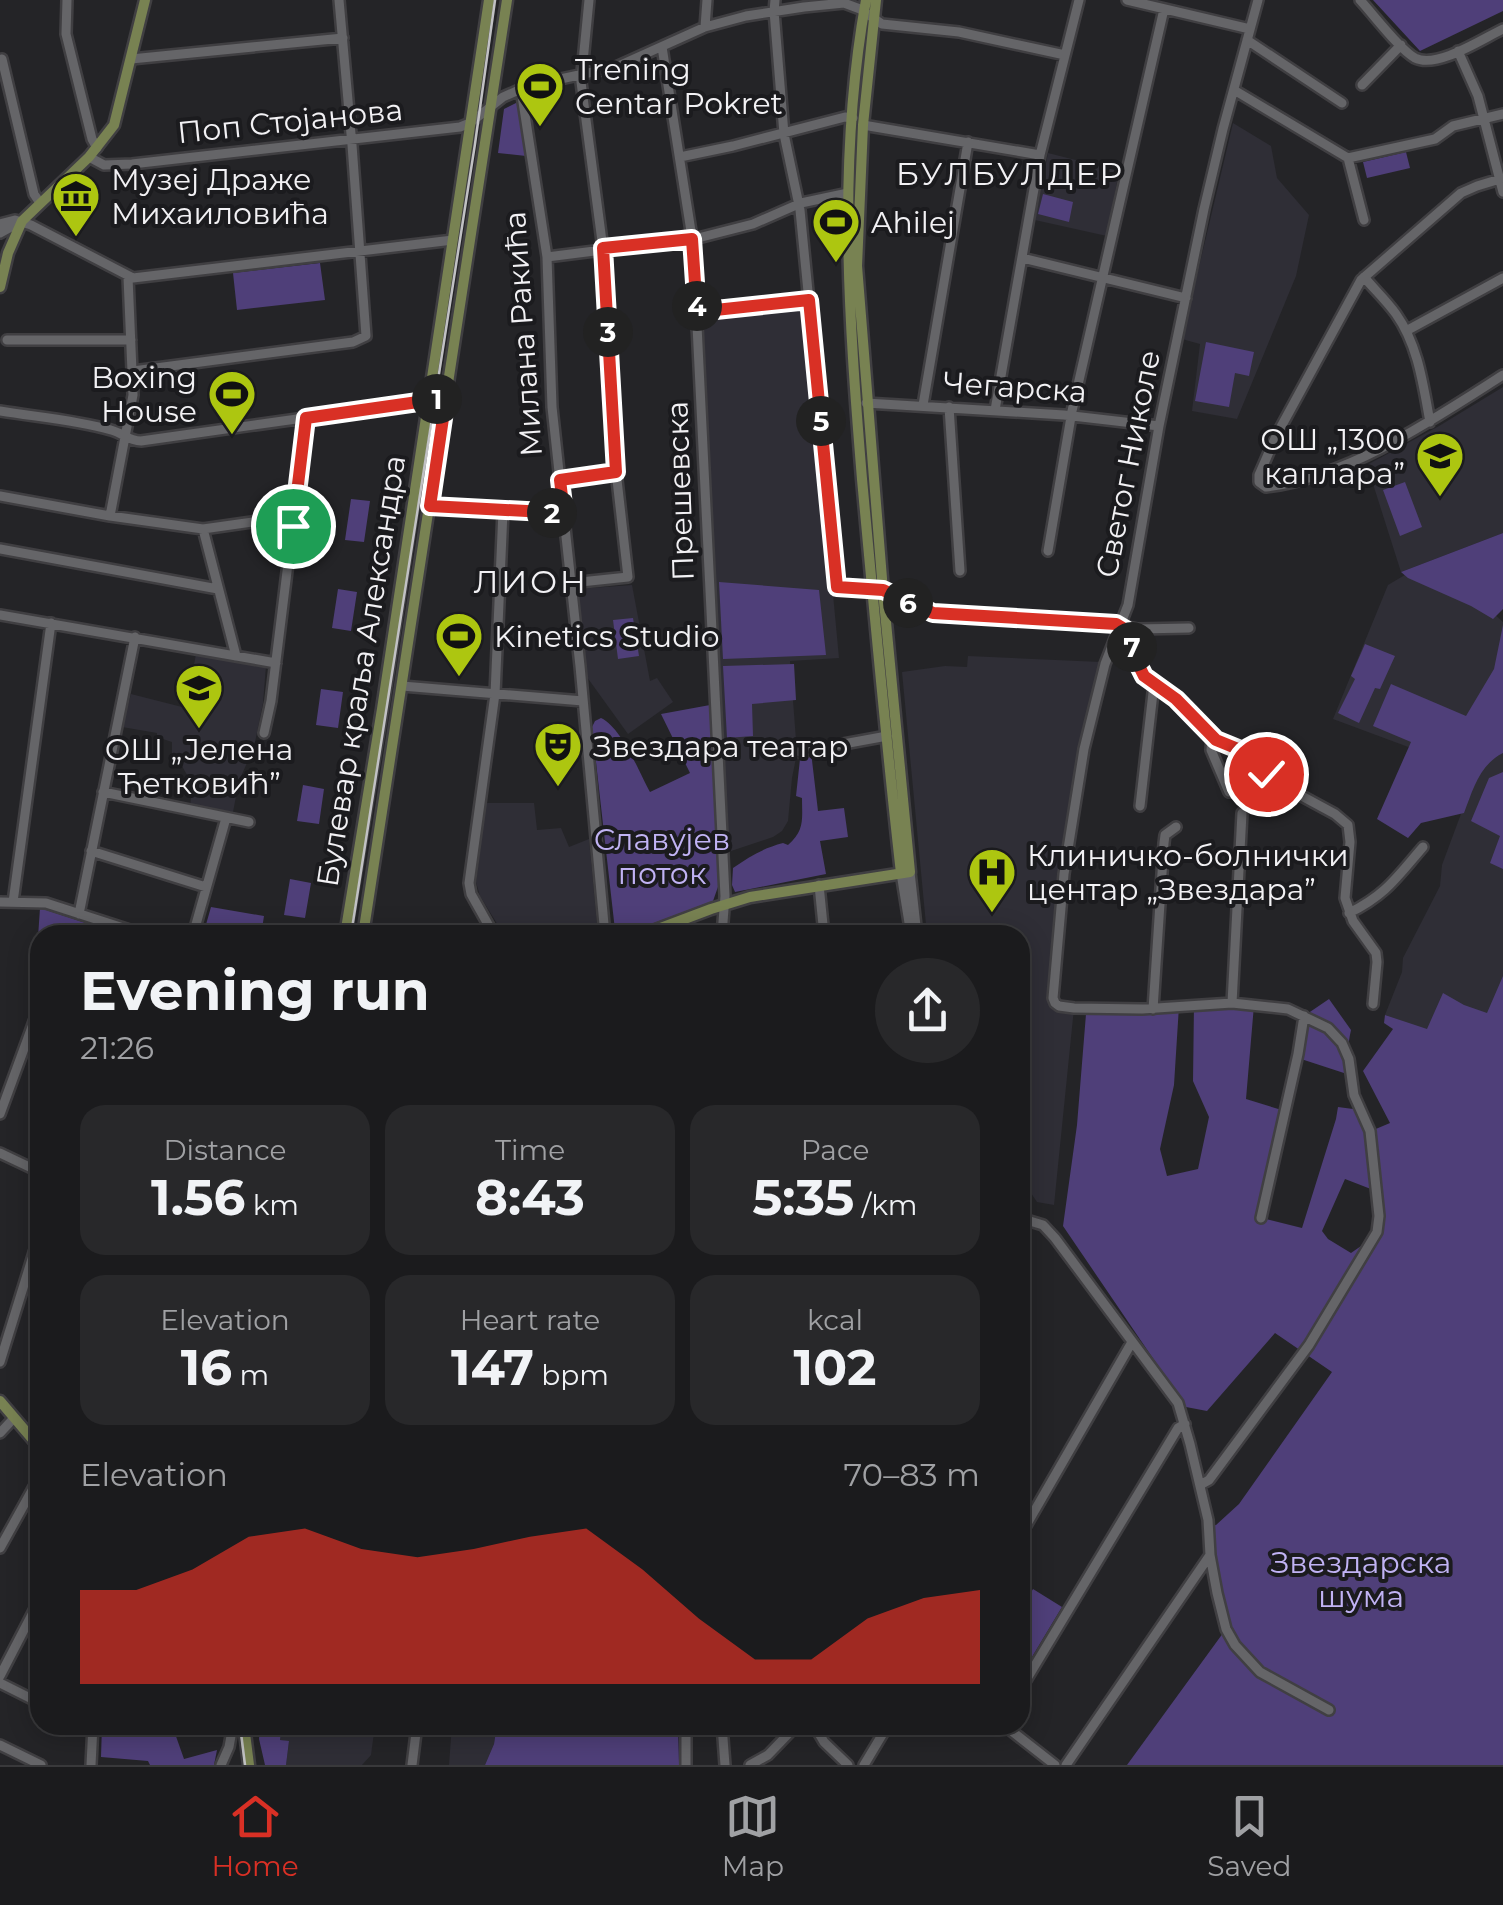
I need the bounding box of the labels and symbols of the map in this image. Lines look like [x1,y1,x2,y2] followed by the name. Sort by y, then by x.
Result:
[575,51,783,122] place label: Trening Centar Pokret
[514,60,566,128] sports icon: Trening Centar Pokret
[176,91,404,151] street label: Поп Стојанова
[896,154,1124,193] district label: БУЛБУЛДЕР
[111,161,329,232] place label: Музеј Драже Михаиловића
[50,170,102,238] museum icon: Музеј Драже Михаиловића
[810,196,862,264] sports icon: Ahilej
[871,204,955,241] place label: Ahilej
[496,210,550,458] street label: Милана Ракића
[672,281,722,331] pin: 4
[583,307,633,357] pin: 3
[1088,347,1168,581] street label: Светог Николе
[91,359,197,430] place label: Boxing House
[942,364,1088,410] street label: Чегарска
[206,368,258,436] sports icon: Boxing House
[412,374,462,424] pin: 1
[796,396,846,446] pin: 5
[658,400,702,582] street label: Прешевска
[1260,421,1405,492] place label: ОШ „1300 каплара”
[1414,430,1466,498] school or university icon: ОШ „1300 каплара”
[309,453,413,889] street label: Булевар краља Александра
[251,484,336,569] pin
[527,488,577,538] pin: 2
[474,562,589,601] district label: ЛИОН
[883,578,933,628] pin: 6
[433,610,485,678] sports icon: Kinetics Studio
[494,618,719,655] place label: Kinetics Studio
[1107,622,1157,672] pin: 7
[173,662,225,730] school or university icon: ОШ „Јелена Ћетковић”
[532,720,584,788] theatre icon: Звездара театар
[593,728,849,765] place label: Звездара театар
[105,731,293,802] place label: ОШ „Јелена Ћетковић”
[1224,732,1309,817] pin
[594,821,730,892] park label: Славујев поток
[1027,837,1349,908] place label: Клиничко-болнички центар „Звездара”
[966,846,1018,914] hospital icon: Клиничко-болнички центар „Звездара”
[1271,1544,1451,1615] park label: Звездарска шума

